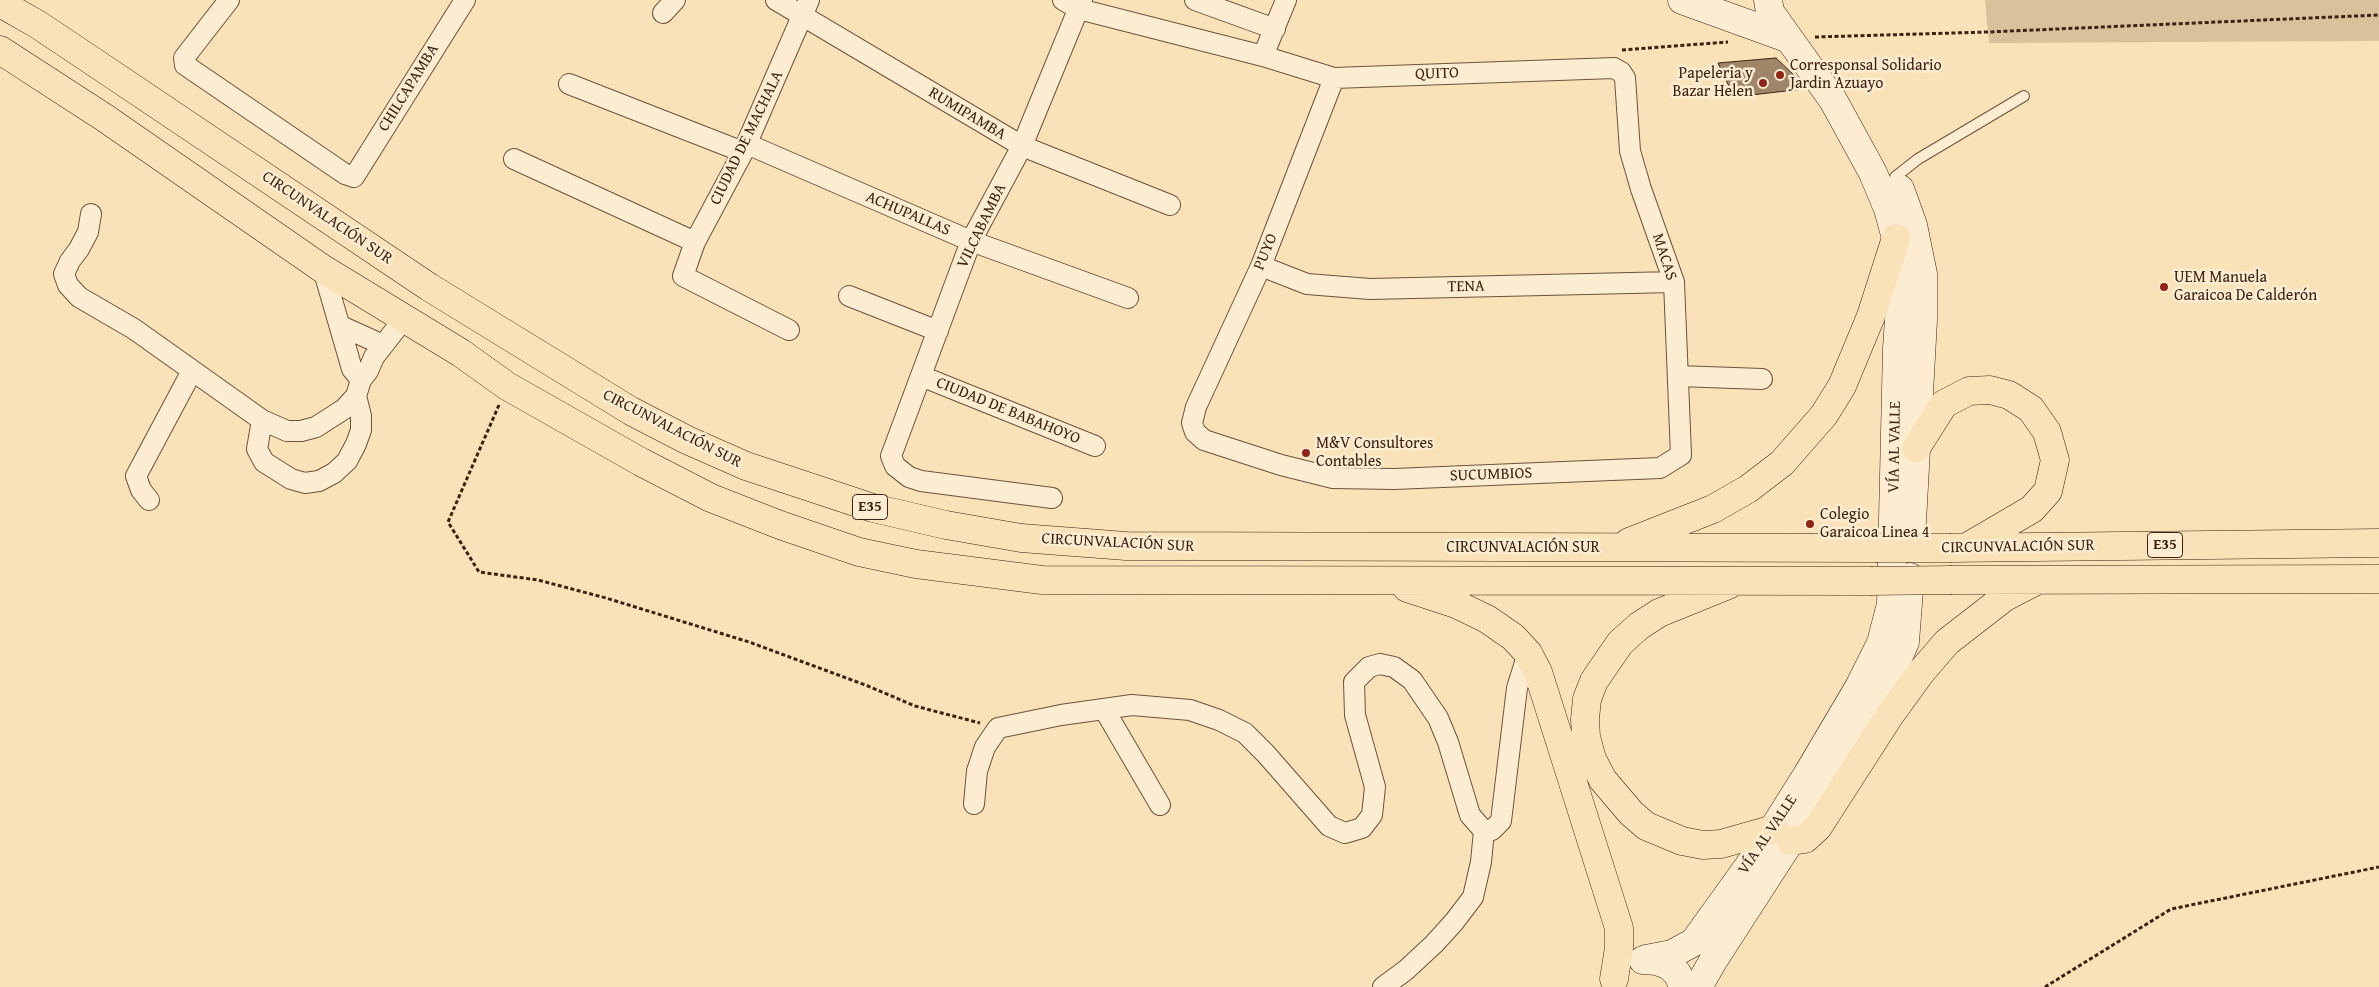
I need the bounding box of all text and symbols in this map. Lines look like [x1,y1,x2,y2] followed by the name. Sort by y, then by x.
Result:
[375,41,443,135] street label: CHILCAPAMBA
[1790,56,1942,94] place label: Corresponsal Solidario Jardin Azuayo
[1415,64,1459,84] street label: QUITO
[1673,64,1753,102] place label: Papeleria y Bazar Helen
[706,68,788,208] street label: CIUDAD DE MACHALA
[1774,69,1786,81] marker: Corresponsal Solidario Jardin Azuayo
[1757,77,1769,89] marker: Papeleria y Bazar Helen
[925,83,1009,145] street label: RUMIPAMBA
[258,167,396,269] street label: CIRCUNVALACIÓN SUR
[953,181,1011,271] street label: VILCABAMBA
[863,188,953,240] street label: ACHUPALLAS
[1250,231,1282,273] street label: PUYO
[1647,231,1681,283] street label: MACAS
[2174,268,2317,306] place label: UEM Manuela Garaicoa De Calderón
[1447,277,1485,297] street label: TENA
[2158,281,2170,293] marker: UEM Manuela Garaicoa De Calderón
[933,373,1083,449] street label: CIUDAD DE BABAHOYO
[599,386,745,472] street label: CIRCUNVALACIÓN SUR
[1885,401,1905,493] street label: VÍA AL VALLE
[1316,434,1433,472] place label: M&V Consultores Contables
[1300,447,1312,459] marker: M&V Consultores Contables
[1450,464,1532,486] street label: SUCUMBIOS
[852,494,888,520] road number: E35
[1820,505,1929,543] place label: Colegio Garaicoa Linea 4
[1804,518,1816,530] marker: Colegio Garaicoa Linea 4
[1041,529,1195,557] street label: CIRCUNVALACIÓN SUR
[2148,532,2182,558] road number: E35
[1941,536,2095,558] street label: CIRCUNVALACIÓN SUR
[1446,538,1600,558] street label: CIRCUNVALACIÓN SUR
[1734,792,1802,878] street label: VÍA AL VALLE

